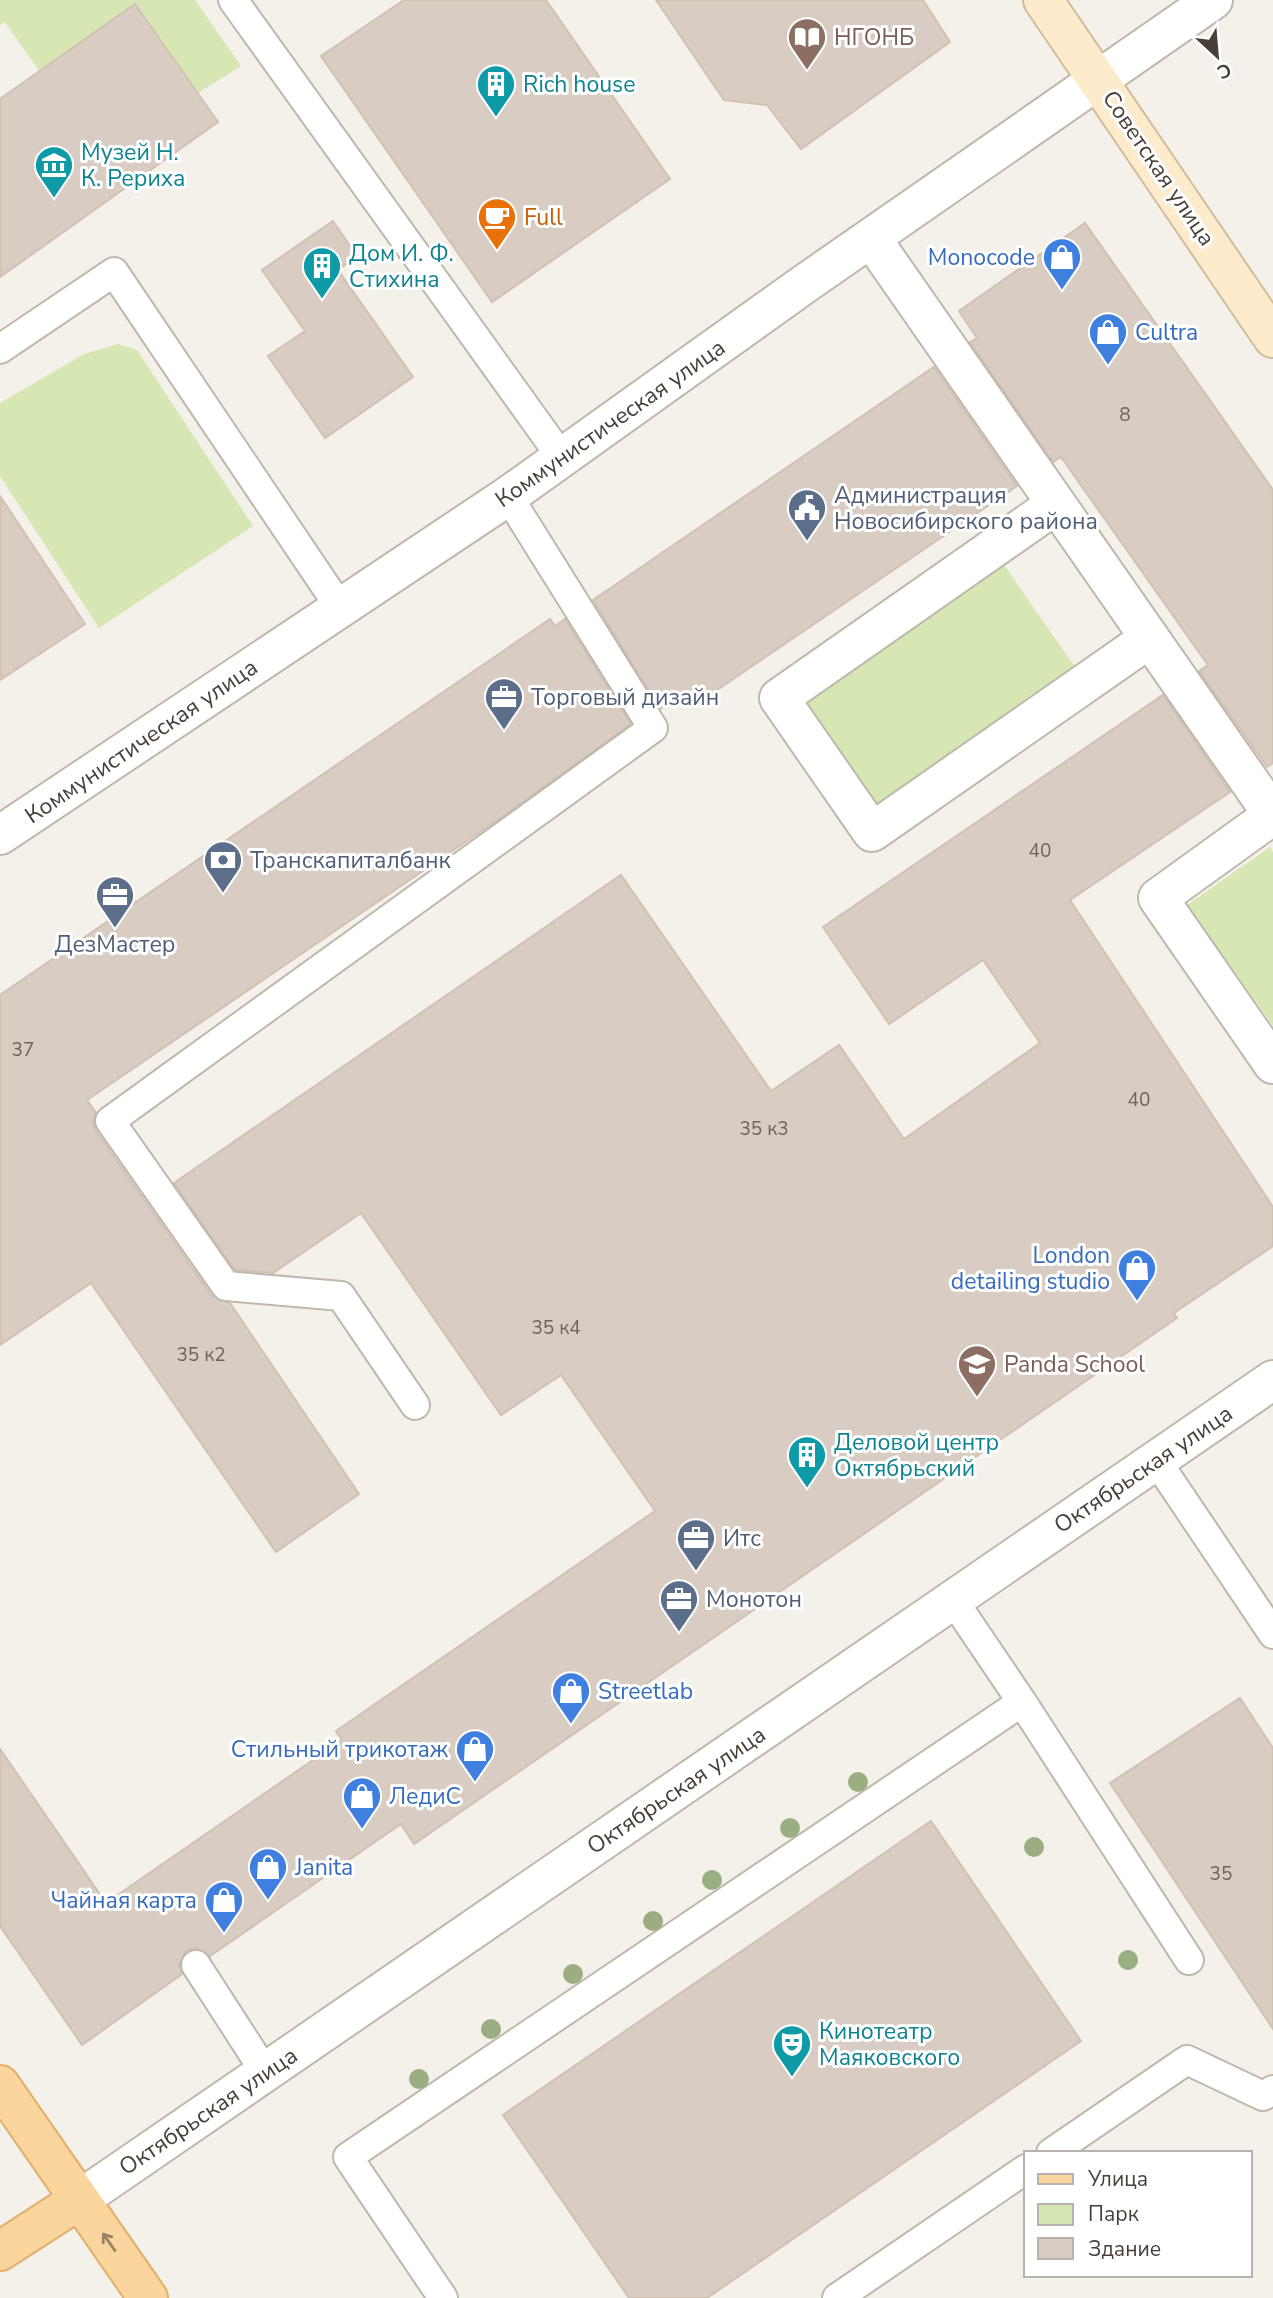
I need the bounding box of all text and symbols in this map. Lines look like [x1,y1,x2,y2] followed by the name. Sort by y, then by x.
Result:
[786,16,828,71] library icon: НГОНБ
[1182,21,1252,91] north arrow
[834,22,914,53] place label: НГОНБ
[1212,56,1236,85] text: С
[475,63,517,118] building icon: Rich house
[523,69,635,100] place label: Rich house
[1095,84,1222,252] street label: Советская улица
[81,137,185,194] place label: Музей Н. К. Рериха
[33,144,75,199] museum icon: Музей Н. К. Рериха
[476,196,518,251] cafe icon: Full
[524,202,563,233] place label: Full
[1041,236,1083,291] shop icon: Monocode
[349,238,454,295] place label: Дом И. Ф. Стихина
[928,242,1035,273] place label: Monocode
[301,245,343,300] building icon: Дом И. Ф. Стихина
[1087,311,1129,366] shop icon: Cultra
[1135,317,1198,348] place label: Cultra
[489,332,732,515] street label: Коммунистическая улица
[1119,402,1131,428] house number: 8
[834,480,1098,537] place label: Администрация Новосибирского района
[786,487,828,542] public building icon: Администрация Новосибирского района
[19,652,264,831] street label: Коммунистическая улица
[483,676,525,731] office icon: Торговый дизайн
[531,682,719,713] place label: Торговый дизайн
[1029,838,1051,864] house number: 40
[202,839,244,894] bank icon: Транскапиталбанк
[250,845,452,876] place label: Транскапиталбанк
[94,874,136,929] office icon: ДезМастер
[54,929,176,960] place label: ДезМастер
[12,1037,34,1063] house number: 37
[1128,1087,1150,1113] house number: 40
[739,1116,789,1142] house number: 35 к3
[951,1240,1110,1297] place label: London detailing studio
[1116,1247,1158,1302] shop icon: London detailing studio
[531,1315,581,1341] house number: 35 к4
[176,1342,226,1368] house number: 35 к2
[956,1343,998,1398] school or university icon: Panda School
[1004,1349,1145,1380] place label: Panda School
[1048,1398,1239,1541] street label: Октябрьская улица
[834,1427,999,1484] place label: Деловой центр Октябрьский
[786,1434,828,1489] building icon: Деловой центр Октябрьский
[675,1517,717,1572] office icon: Итс
[723,1523,761,1554] place label: Итс
[658,1578,700,1633] office icon: Монотон
[706,1584,802,1615] place label: Монотон
[550,1670,592,1725] shop icon: Streetlab
[598,1676,693,1707] place label: Streetlab
[581,1719,772,1862] street label: Октябрьская улица
[454,1728,496,1783] shop icon: Стильный трикотаж
[231,1734,449,1765] place label: Стильный трикотаж
[341,1775,383,1830] shop icon: ЛедиС
[389,1781,461,1812] place label: ЛедиС
[247,1846,289,1901] shop icon: Janita
[294,1852,353,1883] place label: Janita
[1210,1861,1232,1887] house number: 35
[203,1879,245,1934] shop icon: Чайная карта
[51,1885,197,1916] place label: Чайная карта
[819,2016,960,2073] place label: Кинотеатр Маяковского
[771,2023,813,2078] theatre icon: Кинотеатр Маяковского
[113,2040,304,2183] street label: Октябрьская улица
[1024,2151,1252,2277] legend
[1087,2165,1148,2193] text: Улица
[1088,2200,1140,2228] text: Парк
[102,2233,116,2252] one-way arrow
[1088,2235,1161,2263] text: Здание

